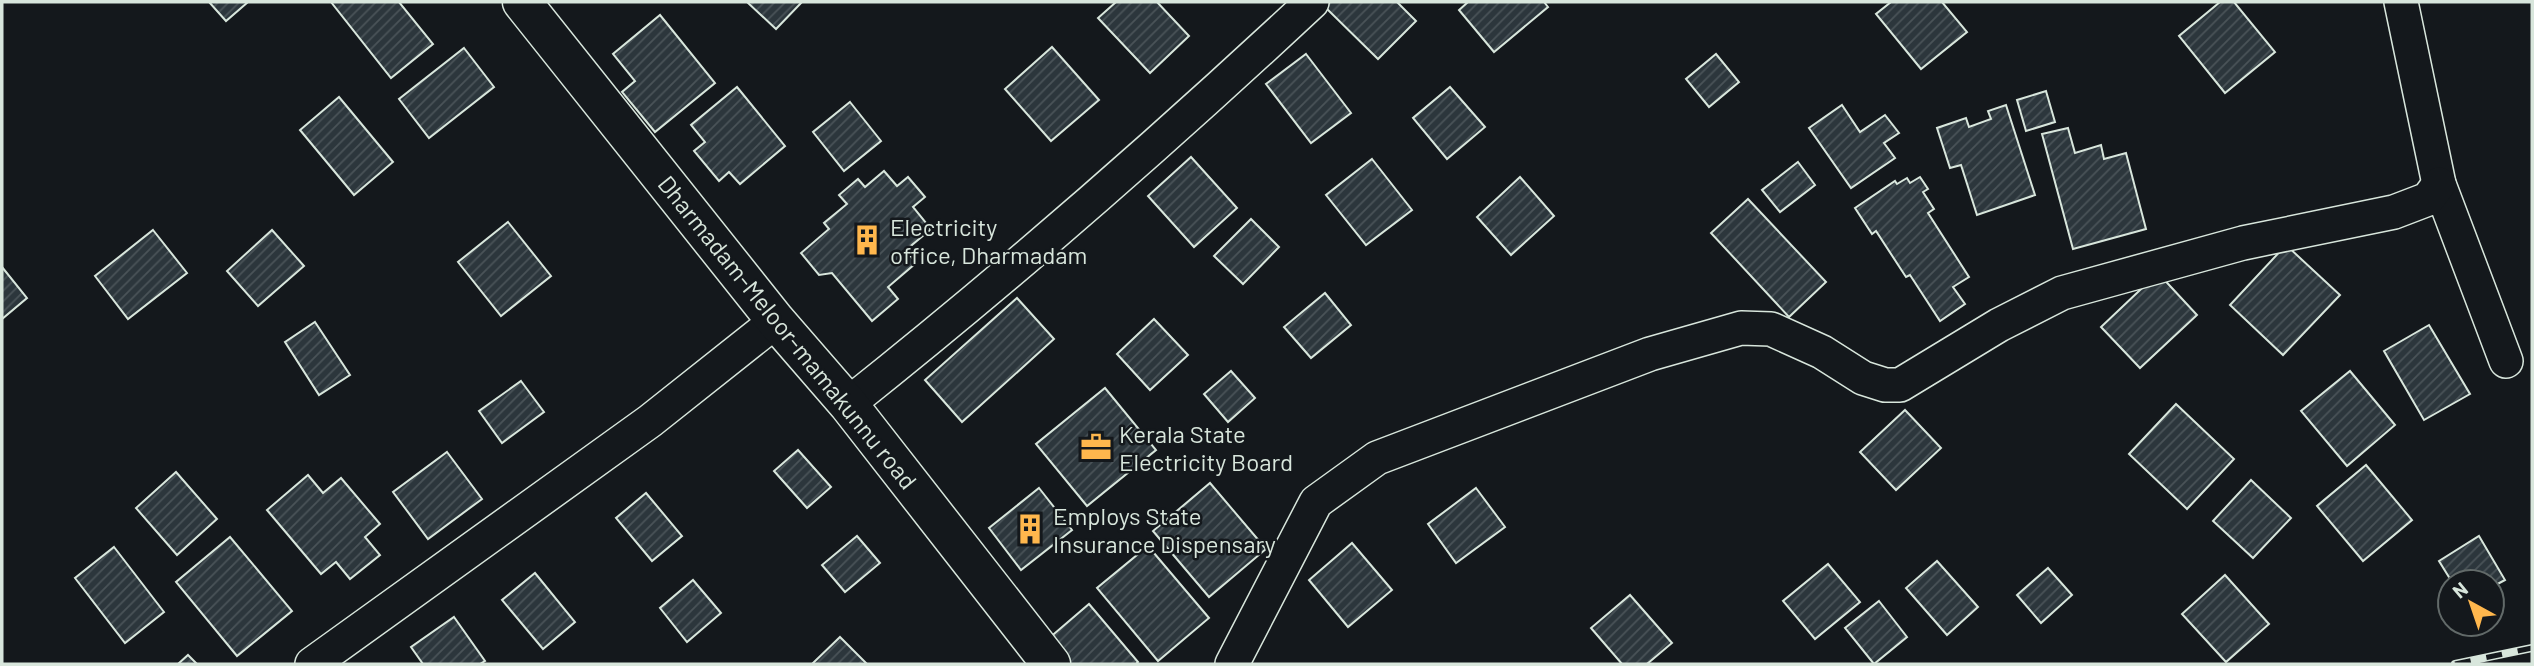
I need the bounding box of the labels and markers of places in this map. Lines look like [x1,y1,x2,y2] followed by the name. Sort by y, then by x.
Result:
[890,212,1087,269] place label: Electricity office, Dharmadam
[850,223,884,257] building icon: Electricity office, Dharmadam
[1119,419,1293,476] place label: Kerala State Electricity Board
[1079,430,1113,464] office icon: Kerala State Electricity Board
[1053,501,1276,558] place label: Employs State Insurance Dispensary
[1013,512,1047,546] building icon: Employs State Insurance Dispensary

